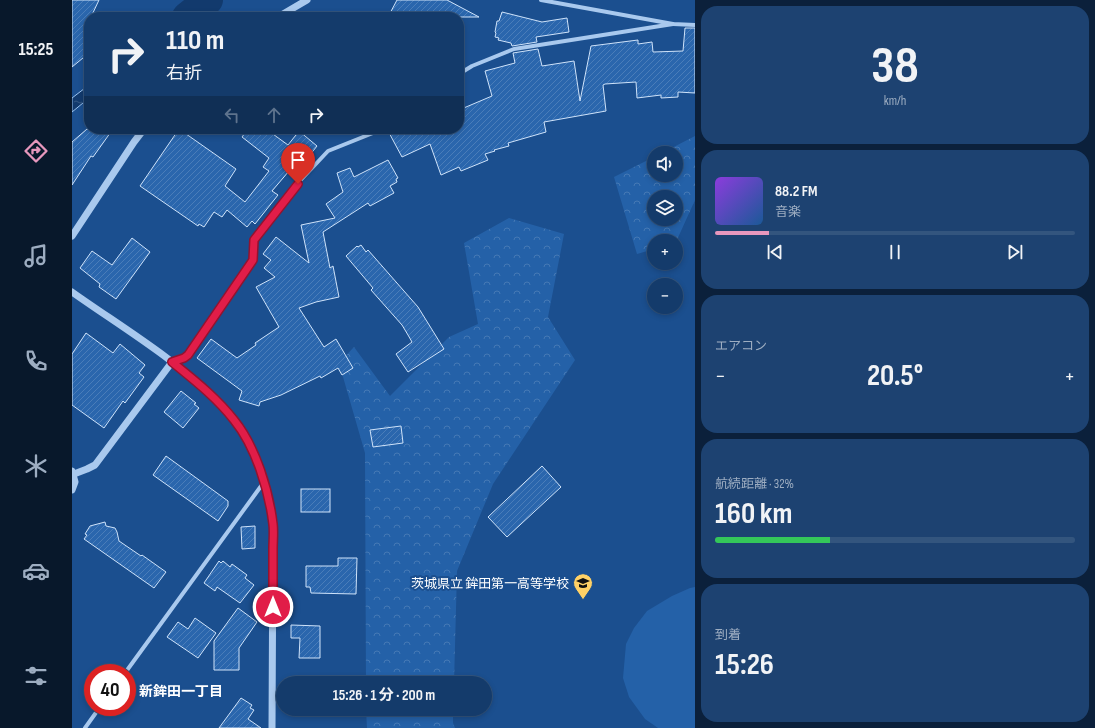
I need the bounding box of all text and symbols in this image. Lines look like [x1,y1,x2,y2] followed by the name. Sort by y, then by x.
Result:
[166,24,224,57] text: 110 m
[100,28,152,80] icon: right
[871,35,919,98] text: 38
[19,39,53,60] text: 15:25
[166,63,202,84] text: 右折
[884,93,906,109] text: km/h
[221,104,243,126] icon: left
[263,104,285,126] icon: ahead
[305,104,327,126] icon: right
[22,137,50,165] icon: directions
[281,143,315,184] pin
[647,146,683,314] map controls
[647,146,683,182] button: sound
[287,149,309,171] icon: arrive
[775,182,818,201] text: 88.2 FM
[647,190,683,226] button: layers
[775,204,801,220] text: 音楽
[647,234,683,270] button: +
[764,241,786,263] icon: previous
[884,241,906,263] icon: pause
[1004,241,1026,263] icon: next
[22,242,50,270] icon: music
[647,278,683,314] button: −
[715,338,767,354] text: エアコン
[22,347,50,375] icon: phone
[867,358,923,394] text: 20.5°
[715,363,726,390] text: −
[1064,363,1075,390] text: +
[22,452,50,480] icon: climate
[715,476,794,492] text: 航続距離 · 32%
[715,496,792,532] text: 160 km
[22,557,50,585] icon: car
[572,572,594,600] school or university icon: 茨城県立 鉾田第一高等学校
[411,576,569,592] place label: 茨城県立 鉾田第一高等学校
[252,586,294,628] position arrow
[715,627,741,643] text: 到着
[715,647,774,683] text: 15:26
[22,662,50,690] icon: filters
[84,664,136,716] speed limit sign: 40
[139,683,223,700] district label: 新鉾田一丁目
[333,686,435,705] text: 15:26 · 1 分 · 200 m

